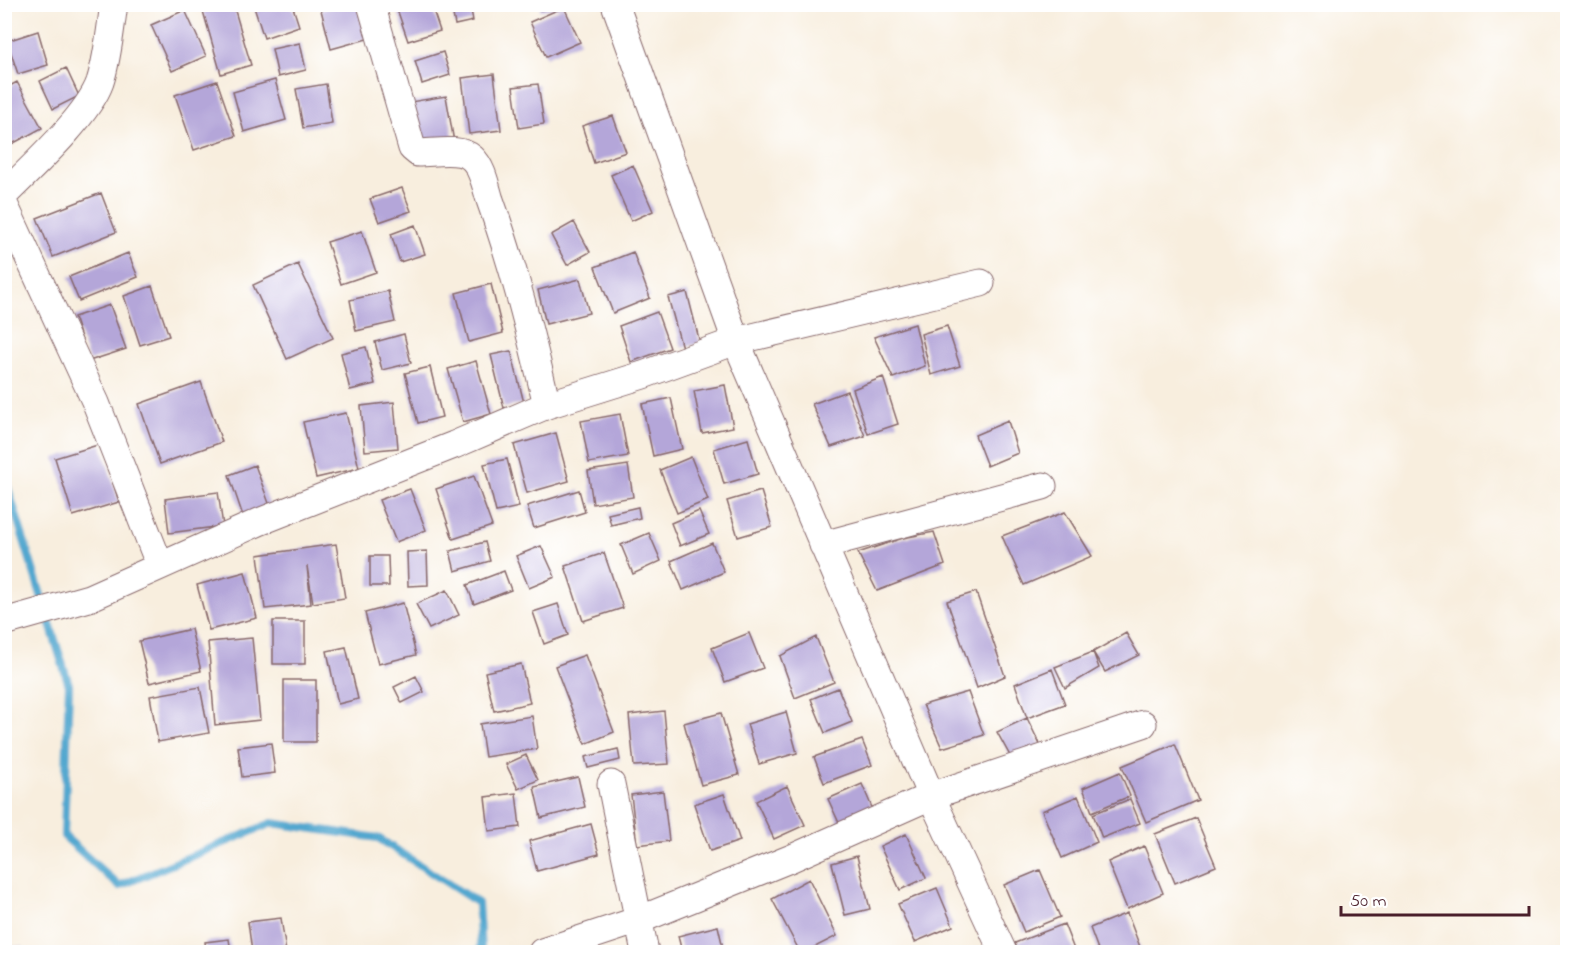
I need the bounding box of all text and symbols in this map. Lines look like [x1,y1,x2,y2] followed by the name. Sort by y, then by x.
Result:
[1341,879,1528,917] scale bar
[1350,889,1387,915] text: 50 m

